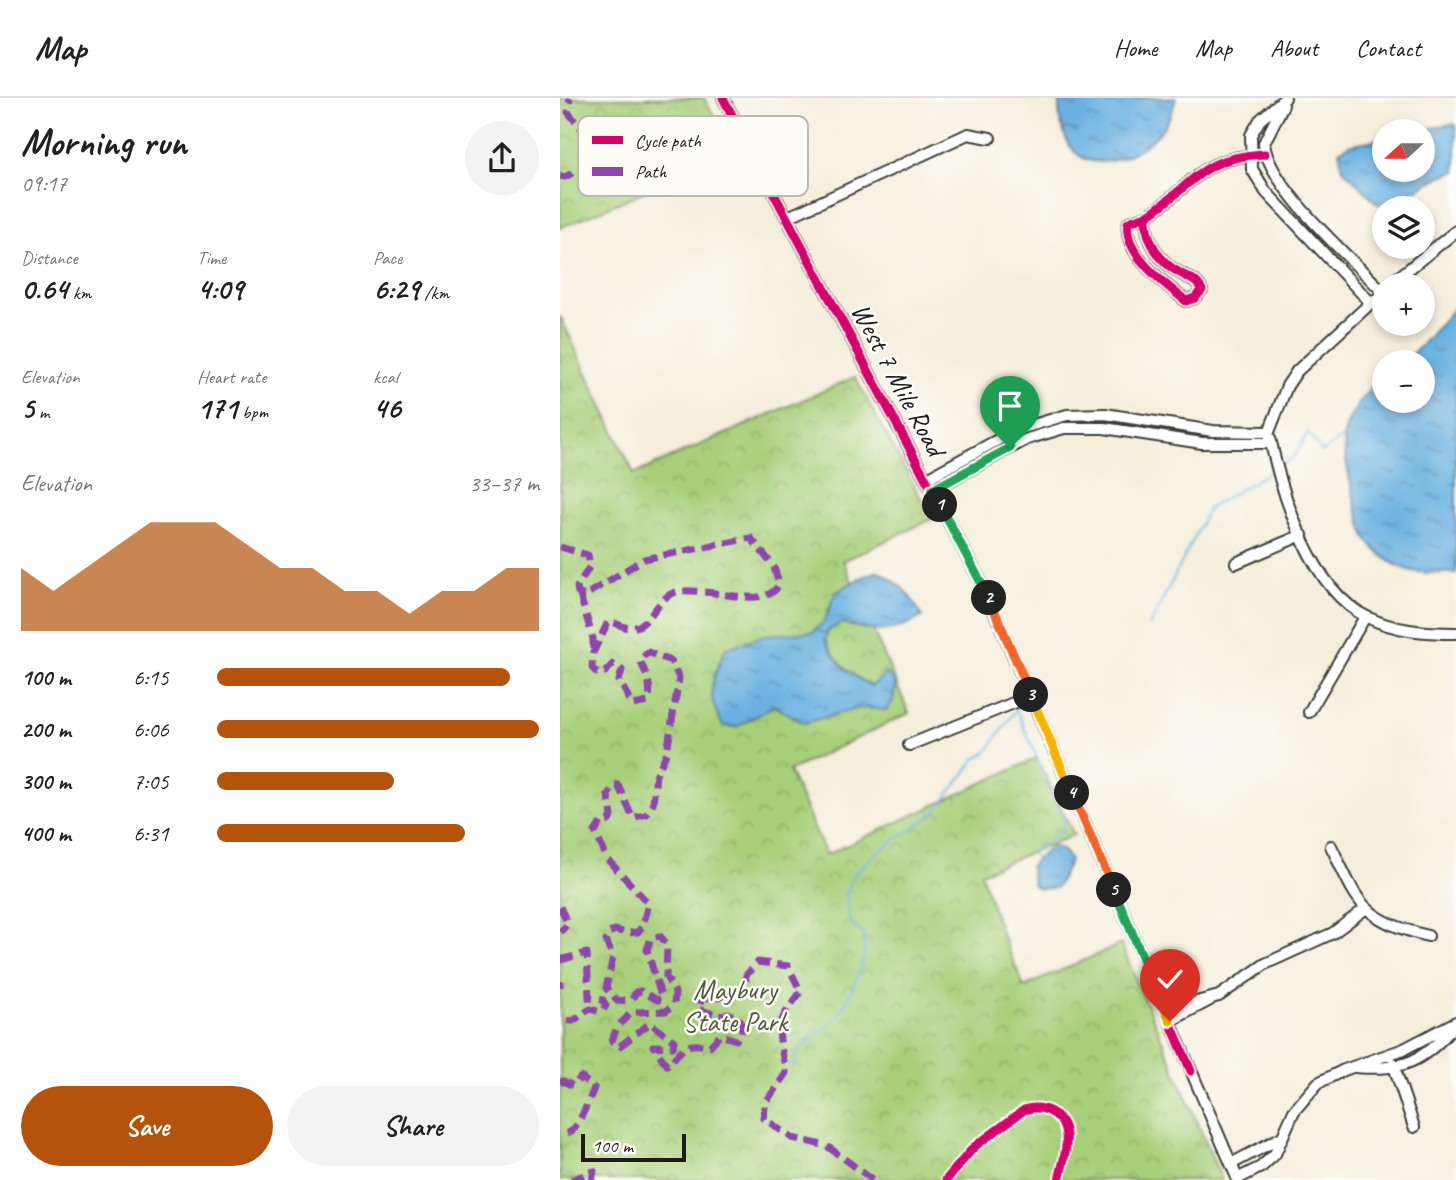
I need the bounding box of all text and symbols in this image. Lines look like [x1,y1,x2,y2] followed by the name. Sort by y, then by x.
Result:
[35,27,86,69] text: Map
[1114,33,1157,63] text: Home
[1195,33,1232,63] text: Map
[1270,33,1318,63] text: About
[1356,33,1421,63] text: Contact
[578,116,808,196] legend
[21,119,187,166] text: Morning run
[1372,119,1435,182] north arrow
[1372,119,1435,413] map controls
[465,121,539,195] button: share
[635,129,701,153] text: Cycle path
[635,160,668,184] text: Path
[21,169,67,198] text: 09:17
[1372,196,1435,259] button: layers
[21,246,78,270] text: Distance
[197,246,226,270] text: Time
[373,246,402,270] text: Pace
[21,270,68,308] text: 0.64
[197,270,243,308] text: 4:09
[373,270,420,308] text: 6:29
[1372,273,1435,336] button: +
[68,281,91,305] text: km
[420,281,449,305] text: /km
[844,297,955,465] street label: West 7 Mile Road
[1372,350,1435,413] button: −
[21,365,79,389] text: Elevation
[197,365,266,389] text: Heart rate
[373,365,398,389] text: kcal
[980,376,1040,448] pin
[991,387,1029,425] icon: arrive
[21,389,34,427] text: 5
[197,389,237,427] text: 171
[373,389,401,427] text: 46
[34,400,49,424] text: m
[237,400,268,424] text: bpm
[21,469,92,498] text: Elevation
[469,469,539,498] text: 33–37 m
[922,488,958,522] pin: 1
[935,492,944,516] text: 1
[972,580,1006,616] pin: 2
[984,585,993,609] text: 2
[21,663,71,692] text: 100 m
[133,663,169,692] text: 6:15
[1014,678,1049,712] pin: 3
[1026,682,1035,706] text: 3
[21,715,71,744] text: 200 m
[133,715,169,744] text: 6:06
[21,767,71,796] text: 300 m
[133,767,169,796] text: 7:05
[1054,776,1090,810] pin: 4
[1067,780,1076,804] text: 4
[21,819,71,848] text: 400 m
[133,819,169,848] text: 6:31
[1096,872,1132,908] pin: 5
[1109,877,1118,901] text: 5
[1140,949,1200,1021] pin
[1151,960,1189,998] icon: check
[683,972,790,1039] park label: Maybury State Park
[21,1086,273,1166] button: Save
[287,1086,539,1166] button: Share
[581,1131,686,1163] scale bar
[592,1134,633,1158] text: 100 m

